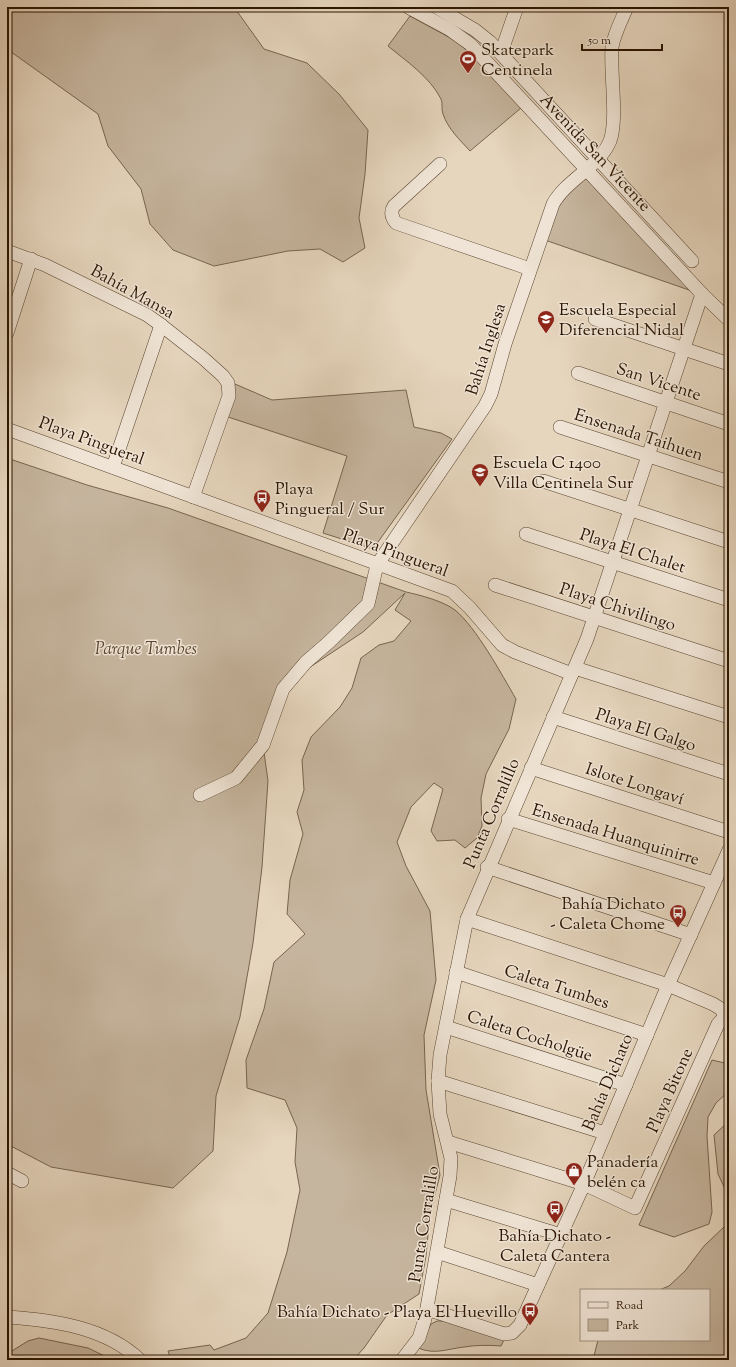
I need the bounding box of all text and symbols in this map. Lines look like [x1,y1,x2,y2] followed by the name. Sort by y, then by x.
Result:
[582,26,662,52] scale bar
[587,32,611,50] text: 50 m
[481,39,554,83] place label: Skatepark Centinela
[458,49,478,74] sports icon: Skatepark Centinela
[533,89,656,218] street label: Avenida San Vicente
[86,260,179,326] street label: Bahía Mansa
[559,299,684,343] place label: Escuela Especial Diferencial Nidal
[461,300,513,399] street label: Bahía Inglesa
[536,309,556,334] school or university icon: Escuela Especial Diferencial Nidal
[613,358,704,408] street label: San Vicente
[571,404,706,468] street label: Ensenada Taihuen
[35,412,148,472] street label: Playa Pingueral
[493,452,634,496] place label: Escuela C 1400 Villa Centinela Sur
[470,462,490,487] school or university icon: Escuela C 1400 Villa Centinela Sur
[275,478,385,522] place label: Playa Pingueral / Sur
[252,488,272,513] bus stop icon: Playa Pingueral / Sur
[576,523,689,580] street label: Playa El Chalet
[339,524,452,584] street label: Playa Pingueral
[556,578,679,638] street label: Playa Chivilingo
[95,638,197,662] park label: Parque Tumbes
[592,703,699,758] street label: Playa El Galgo
[459,755,527,873] street label: Punta Corralillo
[582,758,687,812] street label: Islote Longaví
[529,799,702,873] street label: Ensenada Huanquinirre
[550,893,665,937] place label: Bahía Dichato - Caleta Chome
[668,903,688,928] bus stop icon: Bahía Dichato - Caleta Chome
[501,960,612,1016] street label: Caleta Tumbes
[464,1005,595,1069] street label: Caleta Cocholgüe
[578,1031,640,1135] street label: Bahía Dichato
[642,1045,700,1137] street label: Playa Bitone
[587,1151,658,1195] place label: Panadería belén ca
[564,1161,584,1186] shop icon: Panadería belén ca
[404,1164,446,1284] street label: Punta Corralillo
[545,1199,565,1224] bus stop icon: Bahía Dichato - Caleta Cantera
[499,1225,612,1269] place label: Bahía Dichato - Caleta Cantera
[580,1289,710,1341] legend
[616,1297,643,1315] text: Road
[277,1301,517,1325] place label: Bahía Dichato - Playa El Huevillo
[520,1301,540,1326] bus stop icon: Bahía Dichato - Playa El Huevillo
[616,1317,639,1335] text: Park

